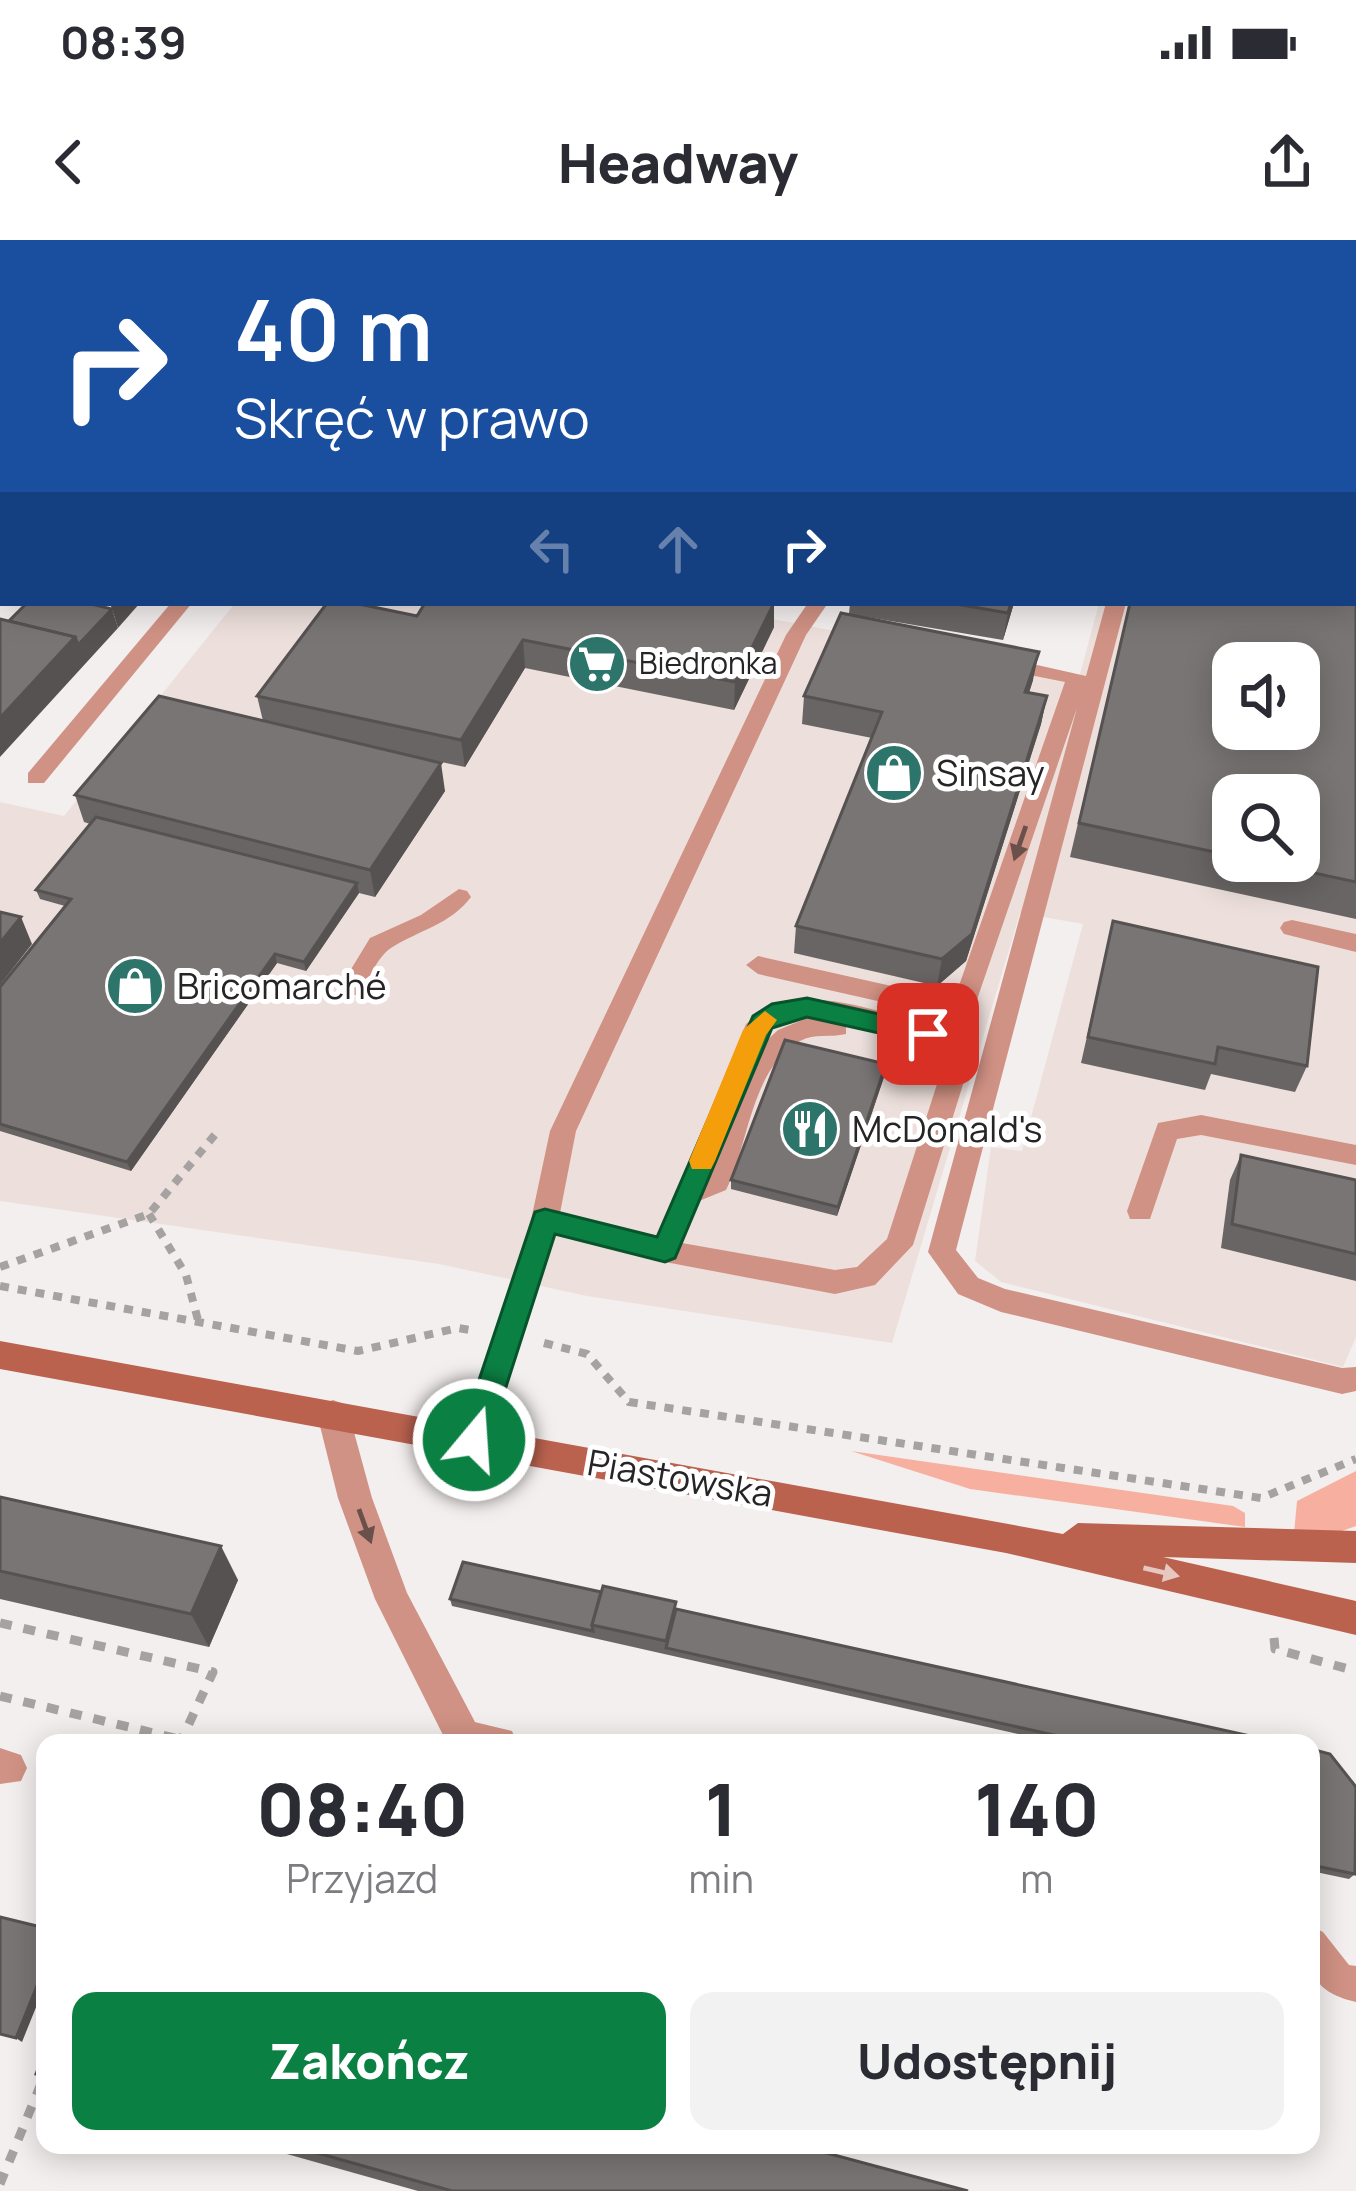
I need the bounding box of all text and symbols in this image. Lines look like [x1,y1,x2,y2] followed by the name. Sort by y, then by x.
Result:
[60,11,187,73] text: 08:39
[558,125,798,199] text: Headway
[36,129,102,195] icon: back
[1254,129,1320,195] icon: share
[234,271,433,386] text: 40 m
[36,288,192,444] icon: right
[234,380,590,454] text: Skręć w prawo
[519,516,585,582] icon: left
[645,516,711,582] icon: ahead
[771,516,837,582] icon: right
[566,633,628,695] supermarket icon: Biedronka
[639,642,777,683] place label: Biedronka
[1212,642,1320,882] map controls
[1212,642,1320,750] button: sound
[863,742,925,804] shop icon: Sinsay
[936,748,1045,797] place label: Sinsay
[1212,774,1320,882] button: search
[1010,825,1028,861] one-way arrow
[104,955,166,1017] shop icon: Bricomarché
[177,961,387,1010] place label: Bricomarché
[877,983,979,1085] pin
[895,1001,961,1067] icon: arrive
[779,1098,841,1160] restaurant icon: McDonald's
[852,1104,1042,1153] place label: McDonald's
[411,1377,537,1503] position arrow
[584,1437,776,1518] street label: Piastowska
[357,1509,376,1545] one-way arrow
[1142,1563,1179,1582] one-way arrow
[256,1759,468,1858] text: 08:40
[705,1759,738,1858] text: 1
[974,1759,1100,1858] text: 140
[286,1851,438,1905] text: Przyjazd
[689,1851,754,1905] text: min
[1020,1851,1053,1905] text: m
[72,1992,666,2130] button: Zakończ
[690,1992,1284,2130] button: Udostępnij

